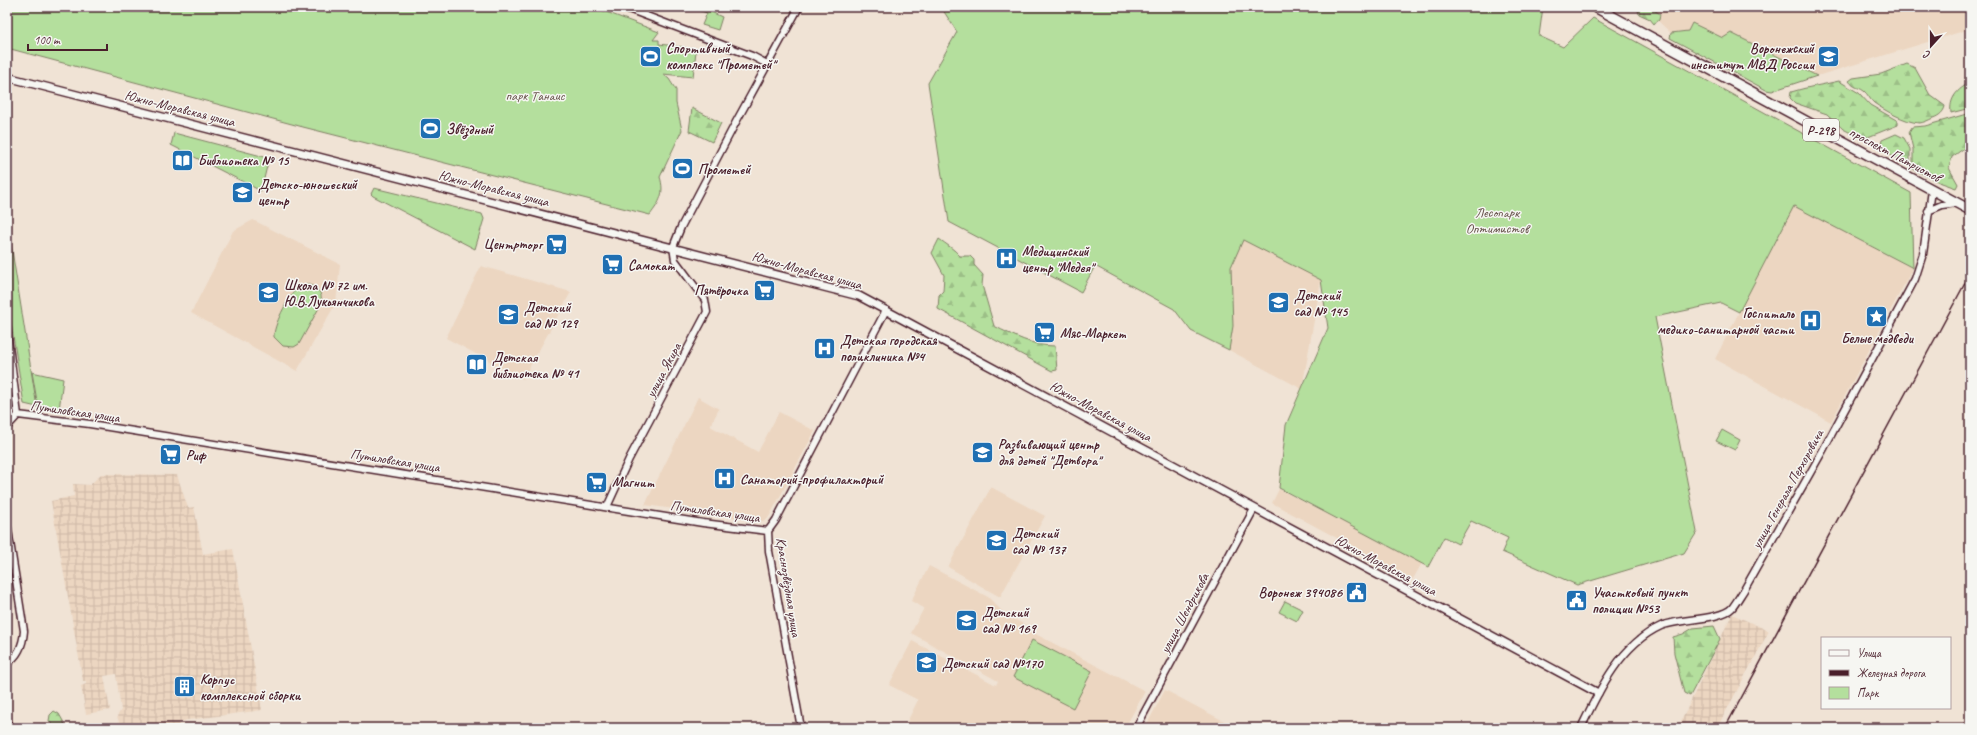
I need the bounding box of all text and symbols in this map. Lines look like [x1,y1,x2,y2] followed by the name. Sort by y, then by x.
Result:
[28,26,107,52] scale bar
[1911,26,1951,66] north arrow
[34,32,61,48] text: 100 m
[666,40,779,73] place label: Спортивный комплекс "Прометей"
[1690,40,1815,73] place label: Воронежский институт МВД России
[638,43,664,69] sports icon: Спортивный комплекс "Прометей"
[1816,43,1842,69] school or university icon: Воронежский институт МВД России
[1921,47,1932,63] text: С
[123,87,238,131] street label: Южно-Моравская улица
[506,87,566,104] park label: парк Танаис
[418,116,444,142] sports icon: Звёздный
[1803,119,1839,141] road number: Р-298
[446,121,494,139] place label: Звёздный
[1846,123,1947,187] street label: проспект Патриотов
[169,147,195,173] library icon: Библиотека № 15
[198,152,291,169] place label: Библиотека № 15
[670,156,696,182] sports icon: Прометей
[698,161,751,178] place label: Прометей
[437,167,552,211] street label: Южно-Моравская улица
[258,176,358,209] place label: Детско-юношеский центр
[230,179,256,205] school or university icon: Детско-юношеский центр
[1466,204,1531,237] park label: Лесопарк Оптимистов
[544,231,570,257] supermarket icon: Центрторг
[484,236,544,253] place label: Центрторг
[1022,243,1097,276] place label: Медицинский центр "Медея"
[994,246,1020,272] hospital icon: Медицинский центр "Медея"
[750,248,864,294] street label: Южно-Моравская улица
[600,252,626,278] supermarket icon: Самокат
[628,257,675,274] place label: Самокат
[284,277,375,310] place label: Школа № 72 им. Ю.В.Лукьянчикова
[751,277,777,303] supermarket icon: Пятёрочка
[256,280,282,306] school or university icon: Школа № 72 им. Ю.В.Лукьянчикова
[694,282,749,299] place label: Пятёрочка
[1294,287,1349,320] place label: Детский сад № 145
[1265,290,1291,316] school or university icon: Детский сад № 145
[524,299,579,332] place label: Детский сад № 129
[495,302,521,328] school or university icon: Детский сад № 129
[1864,303,1890,329] place icon: Белые медведи
[1657,305,1796,338] place label: Госпиталь медико-санитарной части
[1797,308,1823,334] hospital icon: Госпиталь медико-санитарной части
[1031,320,1057,346] supermarket icon: Мяс-Маркет
[1060,325,1126,342] place label: Мяс-Маркет
[1841,330,1915,347] place label: Белые медведи
[840,332,937,365] place label: Детская городская поликлиника №4
[811,335,837,361] hospital icon: Детская городская поликлиника №4
[642,339,685,401] street label: улица Якира
[492,349,580,382] place label: Детская библиотека № 41
[463,352,489,378] library icon: Детская библиотека № 41
[1047,377,1155,446] street label: Южно-Моравская улица
[29,397,122,426] street label: Путиловская улица
[1747,426,1828,553] street label: улица Генерала Перхоровича
[998,436,1104,469] place label: Развивающий центр для детей "Детвора"
[970,439,996,465] school or university icon: Развивающий центр для детей "Детвора"
[158,442,184,468] supermarket icon: Риф
[349,445,442,476] street label: Путиловская улица
[186,447,207,464] place label: Риф
[711,466,737,492] hospital icon: Cанаторий-профилакторий
[583,469,609,495] supermarket icon: Магнит
[740,471,884,488] place label: Cанаторий-профилакторий
[612,474,655,491] place label: Магнит
[669,497,762,526] street label: Путиловская улица
[1012,525,1067,558] place label: Детский сад № 137
[984,528,1010,554] school or university icon: Детский сад № 137
[1332,531,1440,600] street label: Южно-Моравская улица
[772,536,805,639] street label: Краснозвёздная улица
[1156,569,1213,657] street label: улица Шендрикова
[1344,579,1370,605] public building icon: Воронеж 394086
[1259,584,1343,601] place label: Воронеж 394086
[1592,584,1688,617] place label: Участковый пункт полиции №53
[1564,587,1590,613] public building icon: Участковый пункт полиции №53
[982,604,1038,637] place label: Детский сад № 169
[954,607,980,633] school or university icon: Детский сад № 169
[1821,637,1951,709] legend
[1857,645,1882,661] text: Улица
[914,650,940,676] school or university icon: Детский сад №170
[942,655,1044,672] place label: Детский сад №170
[1857,665,1926,681] text: Железная дорога
[200,671,302,704] place label: Корпус комплексной сборки
[172,674,198,700] building icon: Корпус комплексной сборки
[1857,685,1880,701] text: Парк

